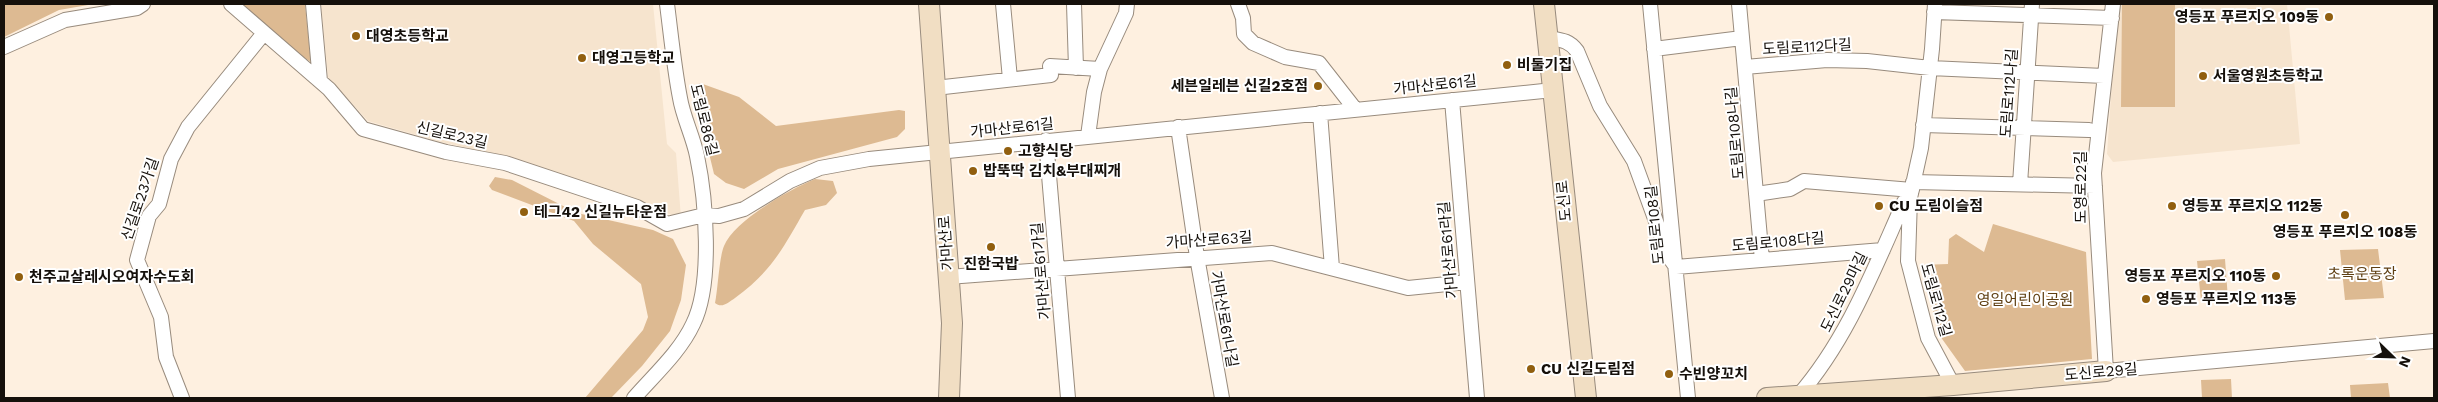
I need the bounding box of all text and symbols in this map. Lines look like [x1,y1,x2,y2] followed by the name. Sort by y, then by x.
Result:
[2175,8,2319,26] place label: 영등포 푸르지오 109동
[2323,11,2335,23] marker: 영등포 푸르지오 109동
[366,27,449,45] place label: 대영초등학교
[350,30,362,42] marker: 대영초등학교
[1762,36,1852,58] street label: 도림로112다길
[1997,48,2021,138] street label: 도림로112나길
[592,49,675,67] place label: 대영고등학교
[576,52,588,64] marker: 대영고등학교
[1517,56,1572,74] place label: 비둘기집
[1501,59,1513,71] marker: 비둘기집
[2213,67,2324,85] place label: 서울영원초등학교
[2197,70,2209,82] marker: 서울영원초등학교
[1392,72,1478,98] street label: 가마산로61길
[1171,77,1308,95] place label: 세븐일레븐 신길2호점
[1312,80,1324,92] marker: 세븐일레븐 신길2호점
[686,82,722,158] street label: 도림로86길
[1722,86,1748,180] street label: 도림로108나길
[969,115,1055,141] street label: 가마산로61길
[415,118,489,152] street label: 신길로23길
[1018,142,1073,160] place label: 고향식당
[1002,145,1014,157] marker: 고향식당
[2072,151,2090,223] street label: 도영로22길
[117,155,163,243] street label: 신길로23가길
[983,162,1121,180] place label: 밥뚝딱 김치&부대찌개
[967,165,979,177] marker: 밥뚝딱 김치&부대찌개
[1553,179,1575,223] street label: 도신로
[1642,184,1668,266] street label: 도림로108길
[1889,197,1983,215] place label: CU 도림이슬점
[2182,197,2323,215] place label: 영등포 푸르지오 112동
[1873,200,1885,212] marker: CU 도림이슬점
[2166,200,2178,212] marker: 영등포 푸르지오 112동
[1435,201,1461,299] street label: 가마산로61라길
[534,203,667,221] place label: 테그42 신길뉴타운점
[518,206,530,218] marker: 테그42 신길뉴타운점
[2339,209,2351,221] marker: 영등포 푸르지오 108동
[935,215,957,271] street label: 가마산로
[1028,222,1054,320] street label: 가마산로61가길
[2273,223,2417,241] place label: 영등포 푸르지오 108동
[1165,228,1253,252] street label: 가마산로63길
[1731,229,1825,255] street label: 도림로108다길
[985,241,997,253] marker: 진한국밥
[1817,249,1871,335] street label: 도신로29마길
[963,255,1019,273] place label: 진한국밥
[1917,261,1955,339] street label: 도림로112길
[2327,265,2397,283] park label: 초록운동장
[2125,267,2266,285] place label: 영등포 푸르지오 110동
[29,268,195,286] place label: 천주교살레시오여자수도회
[1207,269,1241,369] street label: 가마산로61나길
[2270,270,2282,282] marker: 영등포 푸르지오 110동
[13,271,25,283] marker: 천주교살레시오여자수도회
[2156,290,2297,308] place label: 영등포 푸르지오 113동
[1977,291,2073,309] park label: 영일어린이공원
[2140,293,2152,305] marker: 영등포 푸르지오 113동
[2368,332,2418,382] north arrow
[2396,354,2414,370] text: N
[1541,360,1635,378] place label: CU 신길도림점
[2064,360,2138,384] street label: 도신로29길
[1525,363,1537,375] marker: CU 신길도림점
[1679,365,1748,383] place label: 수빈양꼬치
[1663,368,1675,380] marker: 수빈양꼬치

